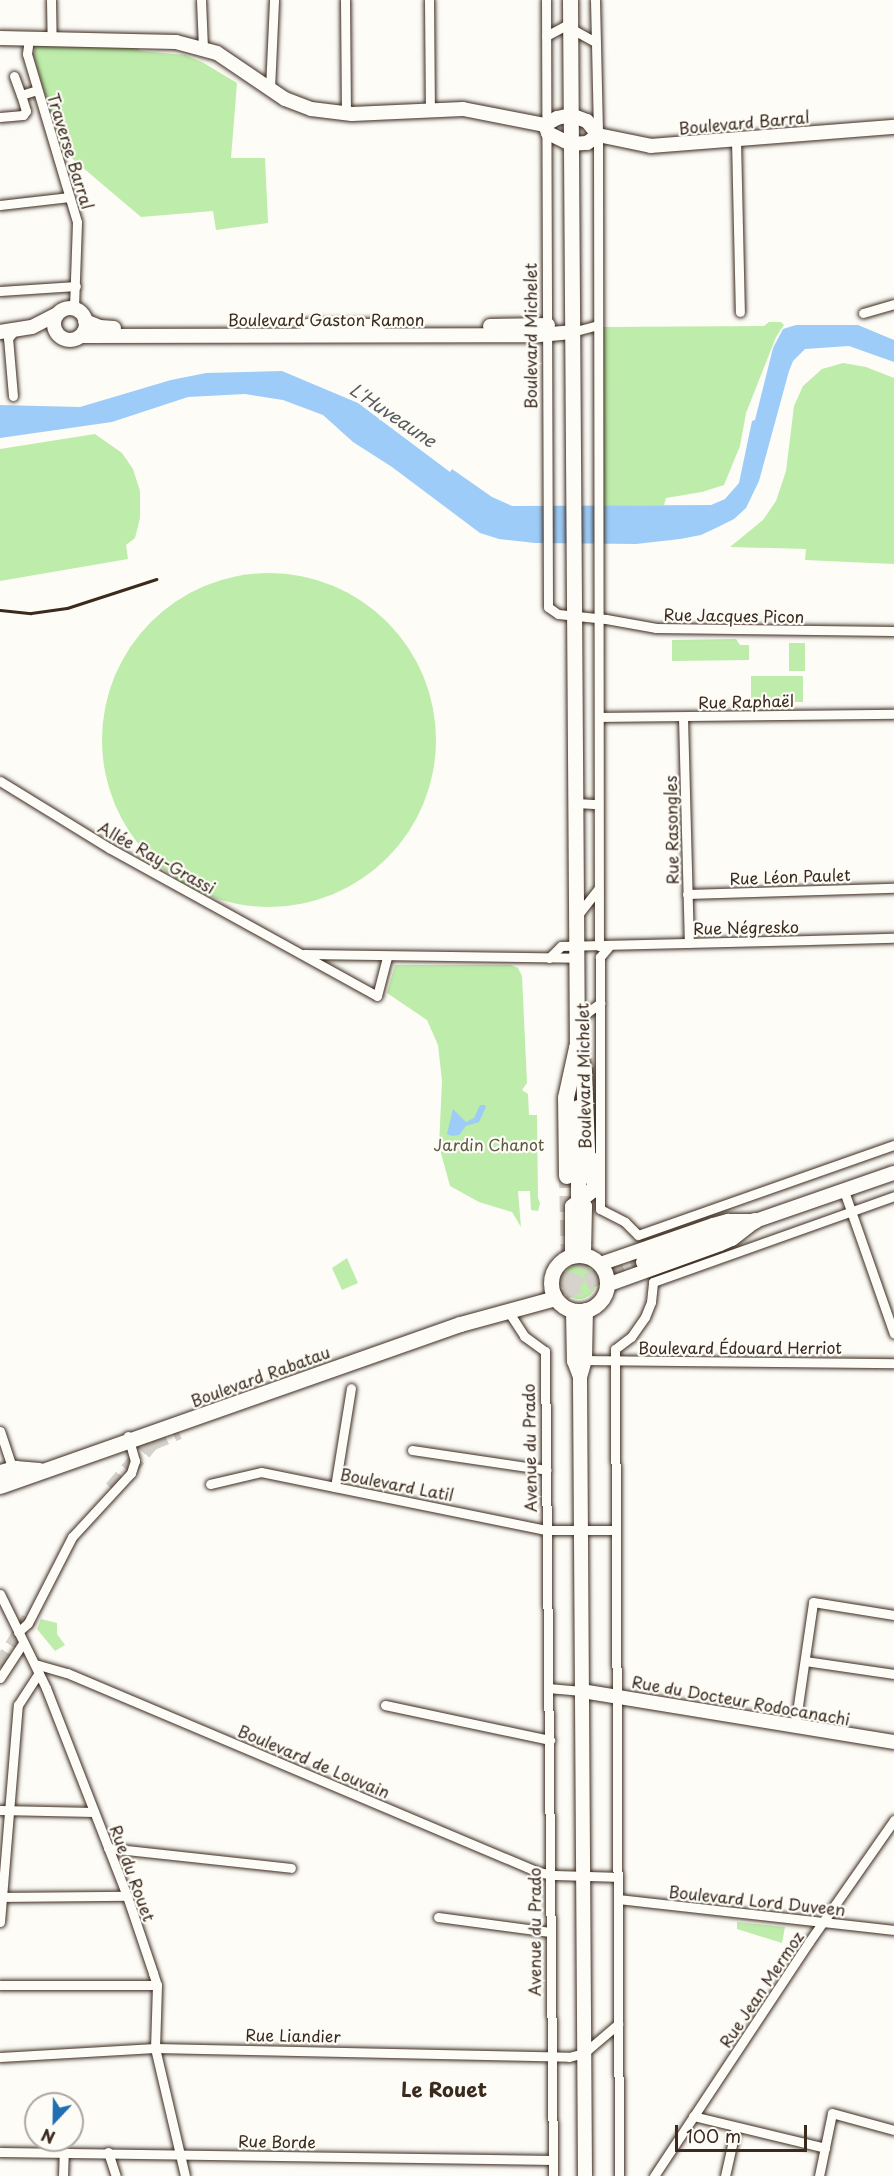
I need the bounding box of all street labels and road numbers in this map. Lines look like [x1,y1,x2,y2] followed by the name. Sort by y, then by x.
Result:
[44,90,98,212] street label: Traverse Barral
[678,107,810,137] street label: Boulevard Barral
[520,263,540,409] street label: Boulevard Michelet
[229,309,423,329] street label: Boulevard Gaston Ramon
[662,604,806,626] street label: Rue Jacques Picon
[697,691,795,711] street label: Rue Raphaël
[660,774,682,886] street label: Rue Rasongles
[95,817,219,897] street label: Allée Ray-Grassi
[728,864,852,888] street label: Rue Léon Paulet
[692,916,800,938] street label: Rue Négresko
[572,1002,594,1150] street label: Boulevard Michelet
[637,1337,843,1357] street label: Boulevard Édouard Herriot
[188,1342,332,1410] street label: Boulevard Rabatau
[518,1384,540,1512] street label: Avenue du Prado
[338,1464,456,1504] street label: Boulevard Latil
[629,1671,853,1729] street label: Rue du Docteur Rodocanachi
[235,1720,393,1802] street label: Boulevard de Louvain
[106,1821,160,1925] street label: Rue du Rouet
[524,1868,544,1996] street label: Avenue du Prado
[667,1881,847,1919] street label: Boulevard Lord Duveen
[714,1926,808,2052] street label: Rue Jean Mermoz
[245,2025,341,2045] street label: Rue Liandier
[237,2131,317,2151] street label: Rue Borde

